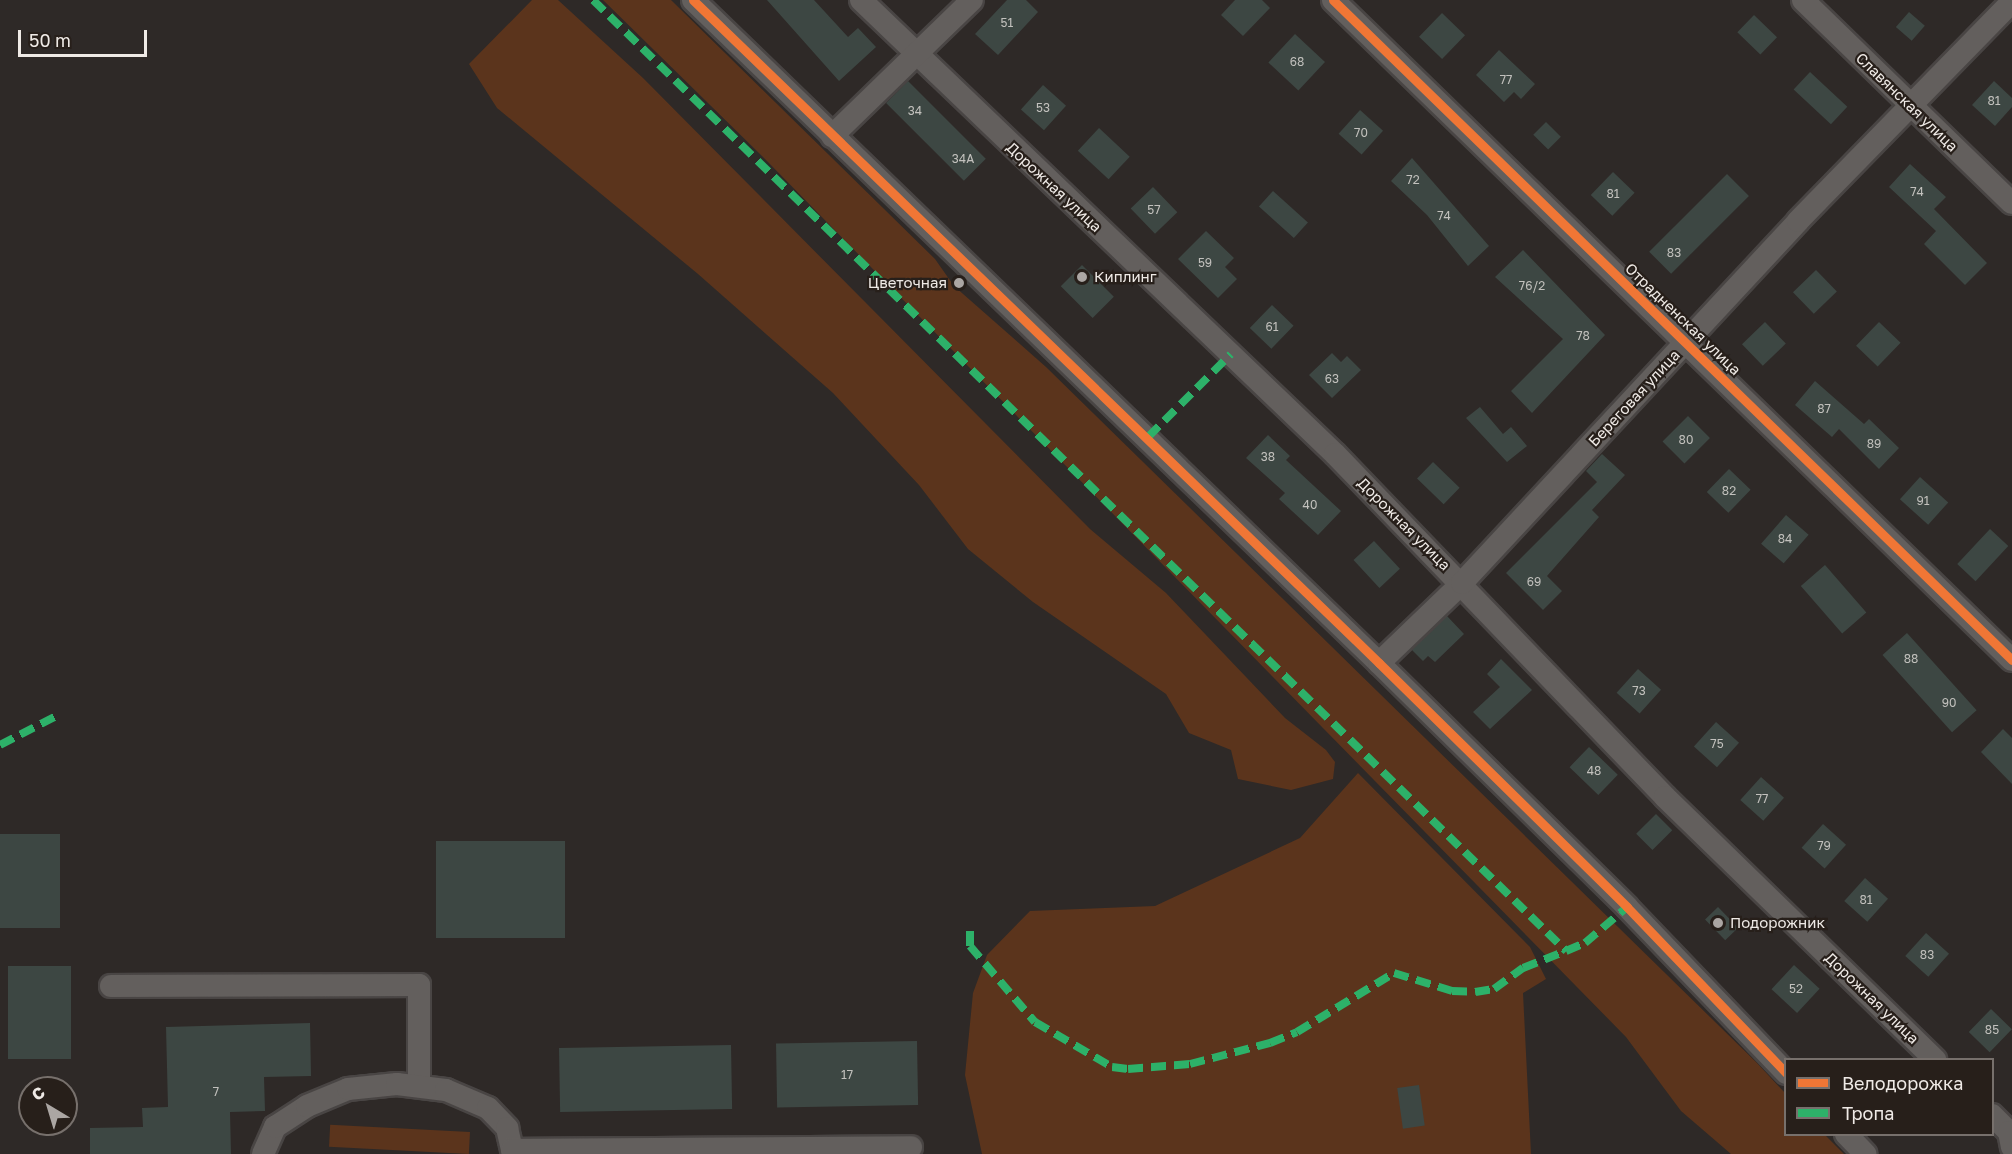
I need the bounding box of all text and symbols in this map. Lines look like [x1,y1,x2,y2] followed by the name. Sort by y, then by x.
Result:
[1001,16,1013,30] house number: 51
[21,18,150,56] scale bar
[29,29,71,51] text: 50 m
[1852,49,1962,155] street label: Славянская улица
[1290,55,1304,69] house number: 68
[1500,73,1512,87] house number: 77
[1987,94,2001,108] house number: 81
[1036,101,1050,115] house number: 53
[908,104,922,118] house number: 34
[1354,126,1368,140] house number: 70
[1003,138,1105,236] street label: Дорожная улица
[952,152,974,166] house number: 34А
[1406,173,1420,187] house number: 72
[1910,185,1924,199] house number: 74
[1606,187,1620,201] house number: 81
[1147,203,1161,217] house number: 57
[1437,209,1451,223] house number: 74
[1667,246,1681,260] house number: 83
[1198,256,1212,270] house number: 59
[1622,259,1744,379] street label: Отрадненская улица
[1094,268,1157,286] place label: Киплинг
[1075,270,1089,284] marker: Киплинг
[868,274,947,292] place label: Цветочная
[952,276,966,290] marker: Цветочная
[1519,279,1545,293] house number: 76/2
[1265,320,1279,334] house number: 61
[1576,329,1590,343] house number: 78
[1585,346,1683,450] street label: Береговая улица
[1325,372,1339,386] house number: 63
[1817,402,1831,416] house number: 87
[1679,433,1693,447] house number: 80
[1867,437,1881,451] house number: 89
[1261,450,1275,464] house number: 38
[1354,474,1454,574] street label: Дорожная улица
[1722,484,1736,498] house number: 82
[1916,494,1930,508] house number: 91
[1303,498,1317,512] house number: 40
[1778,532,1792,546] house number: 84
[1527,575,1541,589] house number: 69
[1904,652,1918,666] house number: 88
[1632,684,1646,698] house number: 73
[1942,696,1956,710] house number: 90
[1710,737,1724,751] house number: 75
[1587,764,1601,778] house number: 48
[1756,792,1768,806] house number: 77
[1817,839,1831,853] house number: 79
[1859,893,1873,907] house number: 81
[1730,914,1825,932] place label: Подорожник
[1711,916,1725,930] marker: Подорожник
[1920,948,1934,962] house number: 83
[1821,949,1923,1047] street label: Дорожная улица
[1789,982,1803,996] house number: 52
[1985,1023,1999,1037] house number: 85
[1784,1058,1994,1136] legend
[841,1068,853,1082] house number: 17
[1842,1072,1963,1094] text: Велодорожка
[18,1076,78,1136] north arrow
[28,1082,49,1105] text: С
[213,1085,219,1099] house number: 7
[1842,1102,1894,1124] text: Тропа

